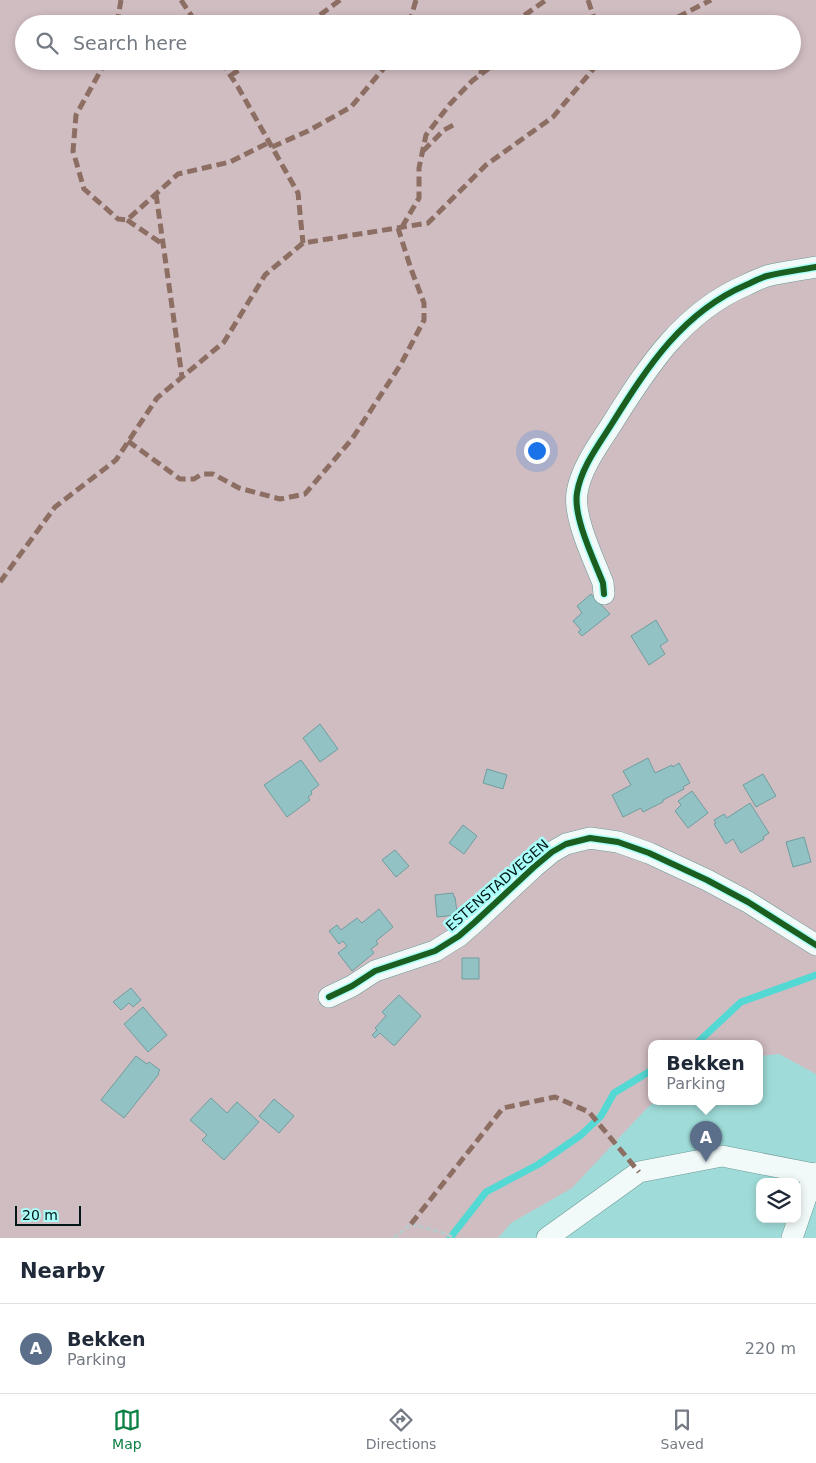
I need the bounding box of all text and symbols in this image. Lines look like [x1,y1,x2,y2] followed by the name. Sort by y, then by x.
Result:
[15,15,801,70] search box
[33,29,61,57] icon: search
[73,32,187,54] text: Search here
[524,438,550,464] your location
[442,836,552,934] street label: ESTENSTADVEGEN
[648,1040,763,1105] popup
[666,1052,745,1074] text: Bekken
[666,1074,726,1093] text: Parking
[690,1121,722,1162] pin: A
[756,1178,801,1223] map controls
[756,1178,801,1223] button: layers
[15,1203,81,1226] scale bar
[22,1207,58,1223] text: 20 m
[20,1259,105,1283] text: Nearby
[67,1328,146,1350] text: Bekken
[30,1339,42,1358] text: A
[745,1339,796,1358] text: 220 m
[67,1350,126,1369] text: Parking
[112,1406,142,1452] tab: Map
[366,1406,436,1452] tab: Directions
[661,1406,704,1452] tab: Saved

